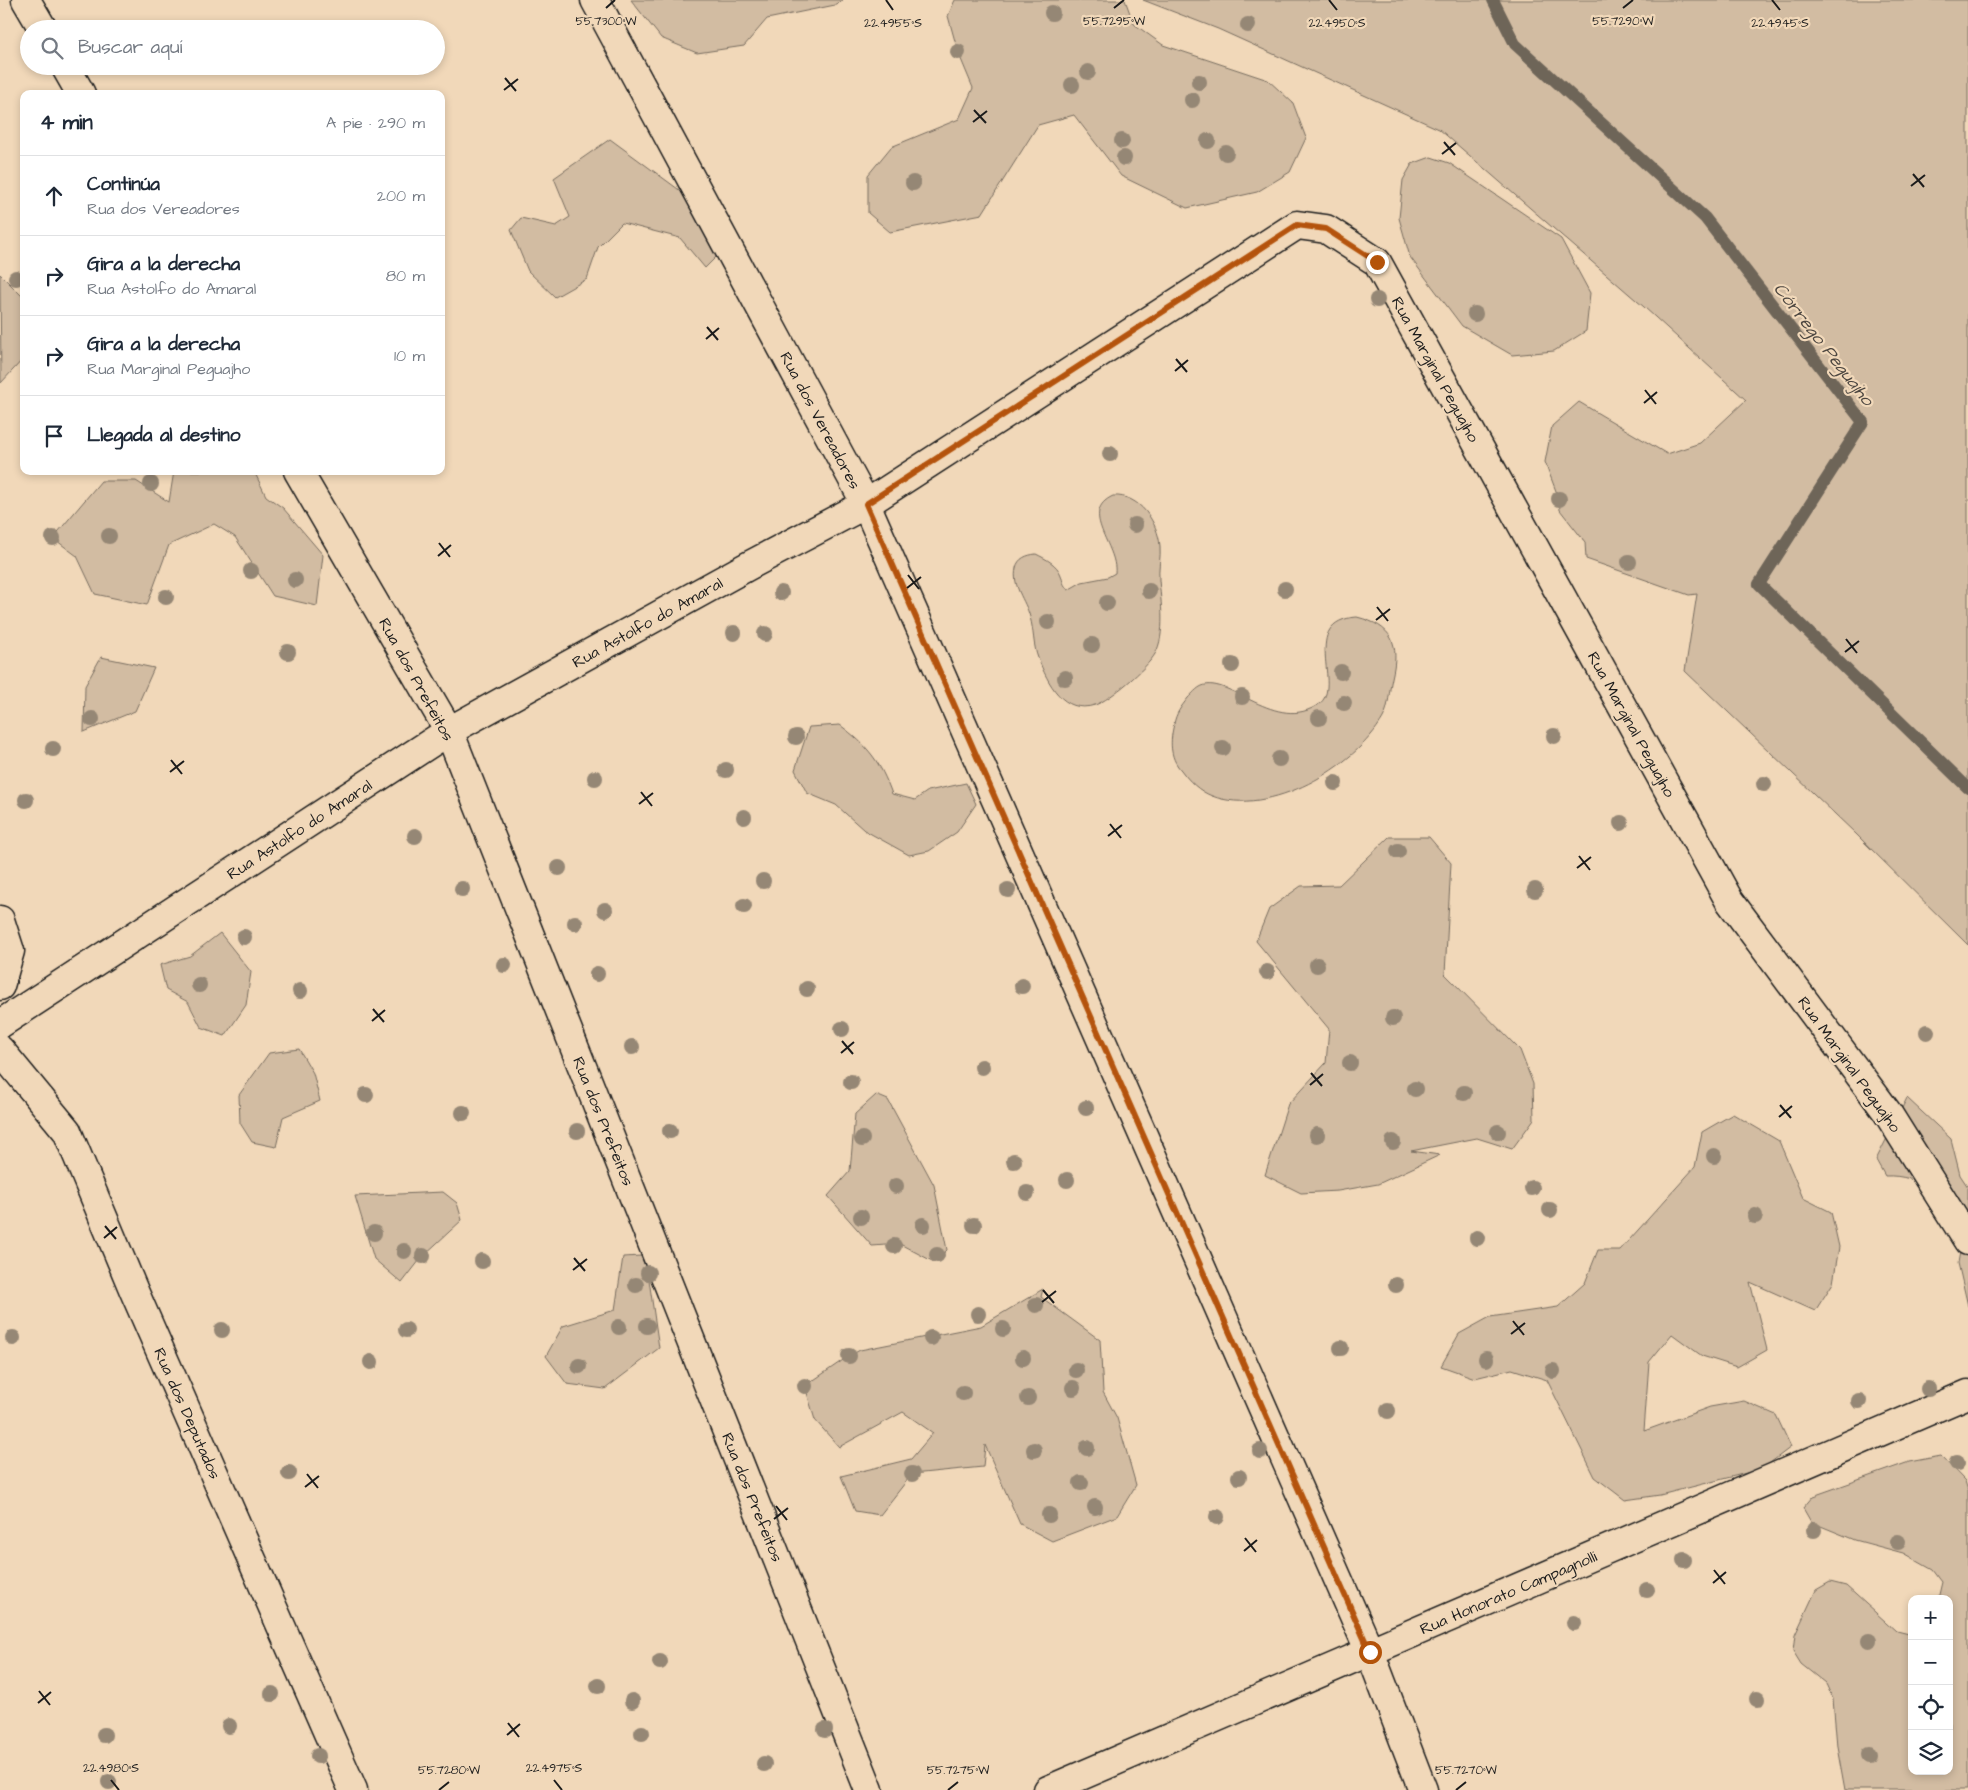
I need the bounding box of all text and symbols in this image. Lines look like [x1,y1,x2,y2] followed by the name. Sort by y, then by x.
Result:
[575,13,637,30] text: 55.7300°W
[1083,13,1146,30] text: 55.7295°W
[1592,13,1654,30] text: 55.7290°W
[864,15,922,32] text: 22.4955°S
[1309,15,1366,32] text: 22.4950°S
[1751,15,1809,32] text: 22.4945°S
[20,20,445,75] search box
[38,34,66,62] icon: search
[78,34,182,61] text: Buscar aquí
[40,108,93,137] text: 4 min
[326,112,425,134] text: A pie · 290 m
[87,171,160,198] text: Continúa
[40,182,68,210] icon: ahead
[377,185,425,207] text: 200 m
[87,198,240,220] text: Rua dos Vereadores
[87,251,240,278] text: Gira a la derecha
[1366,251,1389,274] route end
[40,262,68,290] icon: right
[386,265,425,287] text: 80 m
[1767,277,1881,413] water label: Córrego Peguajho
[87,278,256,300] text: Rua Astolfo do Amaral
[1385,293,1484,447] street label: Rua Marginal Peguajho
[87,331,240,358] text: Gira a la derecha
[40,342,68,370] icon: right
[394,345,425,367] text: 10 m
[775,348,866,493] street label: Rua dos Vereadores
[87,358,250,380] text: Rua Marginal Peguajho
[40,422,68,450] icon: arrive
[87,422,240,449] text: Llegada al destino
[568,572,727,674] street label: Rua Astolfo do Amaral
[373,614,459,745] street label: Rua dos Prefeitos
[1581,648,1680,802] street label: Rua Marginal Peguajho
[223,775,376,885] street label: Rua Astolfo do Amaral
[1792,992,1906,1138] street label: Rua Marginal Peguajho
[567,1054,639,1189] street label: Rua dos Prefeitos
[148,1344,226,1483] street label: Rua dos Deputados
[716,1430,788,1565] street label: Rua dos Prefeitos
[1417,1545,1601,1641] street label: Rua Honorato Campagnolli
[1908,1595,1953,1775] map controls
[1908,1595,1953,1640] button: +
[1908,1640,1953,1685] button: −
[1359,1641,1382,1664] route start
[1908,1685,1953,1730] button: locate
[1908,1730,1953,1775] button: layers
[83,1760,139,1777] text: 22.4980°S
[526,1760,583,1777] text: 22.4975°S
[418,1762,481,1779] text: 55.7280°W
[927,1762,990,1779] text: 55.7275°W
[1435,1762,1498,1779] text: 55.7270°W

